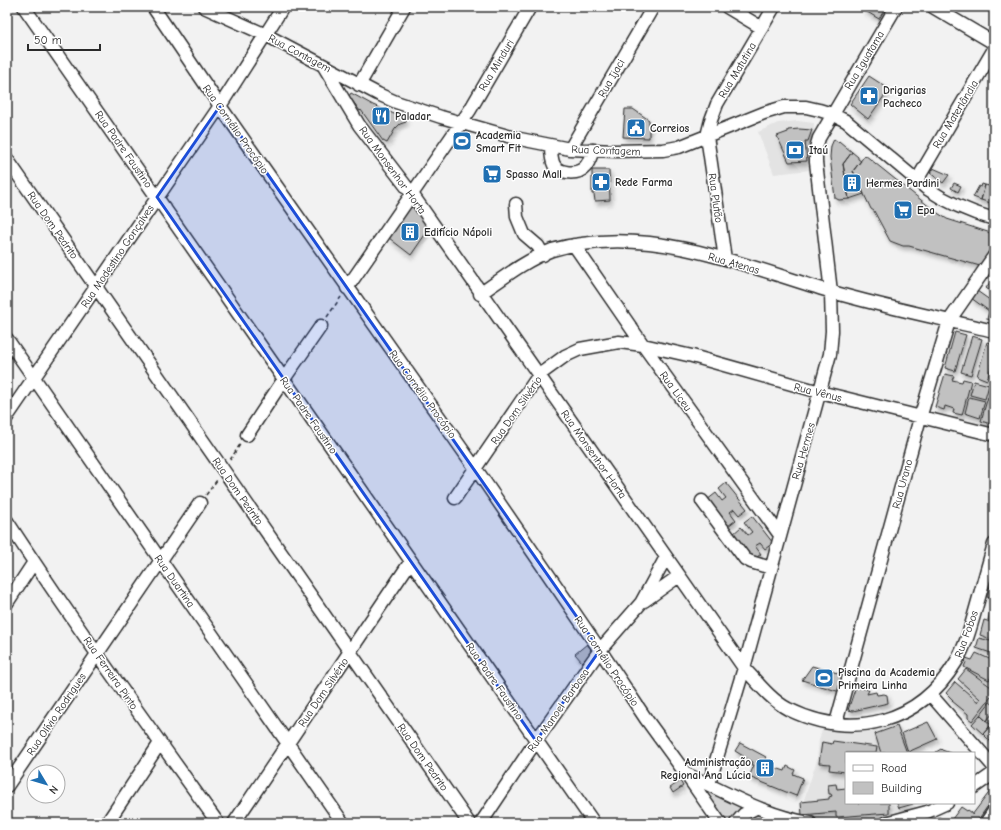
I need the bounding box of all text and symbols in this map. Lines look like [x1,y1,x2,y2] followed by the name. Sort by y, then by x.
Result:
[28,26,100,52] scale bar
[842,29,887,92] street label: Rua Iguatama
[266,31,333,75] street label: Rua Contagem
[34,33,62,47] text: 50 m
[476,37,517,93] street label: Rua Minduri
[716,40,759,100] street label: Rua Matutina
[595,57,628,100] street label: Rua Ijaci
[930,78,981,151] street label: Rua Materlândia
[200,82,271,177] street label: Rua Cornélio Procópio
[883,84,926,110] place label: Drigarias Pacheco
[858,85,880,107] pharmacy icon: Drigarias Pacheco
[370,105,392,127] restaurant icon: Paladar
[92,108,155,191] street label: Rua Padre Faustino
[395,110,431,123] place label: Paladar
[625,117,647,139] public building icon: Correios
[650,122,690,135] place label: Correios
[356,124,429,217] street label: Rua Monsenhor Horta
[476,129,521,155] place label: Academia Smart Fit
[451,130,473,152] sports icon: Academia Smart Fit
[784,139,806,161] bank icon: Itaú
[571,143,641,158] street label: Rua Contagem
[809,144,828,157] place label: Itaú
[481,163,503,185] supermarket icon: Spasso Mall
[506,168,562,181] place label: Spasso Mall
[590,171,612,193] pharmacy icon: Rede Farma
[706,172,725,224] street label: Rua Plutão
[841,172,863,194] building icon: Hermes Pardini
[615,176,673,189] place label: Rede Farma
[866,177,939,190] place label: Hermes Pardini
[24,189,81,262] street label: Rua Dom Pedrito
[892,199,914,221] supermarket icon: Epa
[78,202,157,310] street label: Rua Modestino Gonçalves
[917,204,935,217] place label: Epa
[399,221,421,243] building icon: Edifício Nápoli
[424,226,492,239] place label: Edifício Nápoli
[707,250,761,277] street label: Rua Atenas
[386,348,459,441] street label: Rua Cornélio Procópio
[657,369,694,414] street label: Rua Liceu
[488,373,545,447] street label: Rua Dom Silvério
[277,374,340,457] street label: Rua Padre Faustino
[793,380,844,405] street label: Rua Vênus
[558,407,629,501] street label: Rua Monsenhor Horta
[789,421,818,481] street label: Rua Hermes
[209,455,266,528] street label: Rua Dom Pedrito
[890,458,915,510] street label: Rua Urano
[152,552,198,610] street label: Rua Duartina
[952,608,981,660] street label: Rua Fobos
[572,614,642,709] street label: Rua Cornélio Procópio
[81,634,141,712] street label: Rua Ferreira Pinto
[463,640,526,723] street label: Rua Padre Faustino
[295,655,351,729] street label: Rua Dom Silvério
[525,666,592,754] street label: Rua Manoel Barbosa
[838,666,935,692] place label: Piscina da Academia Primeira Linha
[813,667,835,689] sports icon: Piscina da Academia Primeira Linha
[24,670,89,758] street label: Rua Olívio Rodrigues
[394,721,451,794] street label: Rua Dom Pedrito
[845,752,975,804] legend
[660,756,751,782] place label: Administração Regional Ana Lúcia
[754,757,776,779] building icon: Administração Regional Ana Lúcia
[881,761,907,775] text: Road
[26,764,66,804] north arrow
[881,781,922,795] text: Building
[46,783,61,797] text: N

